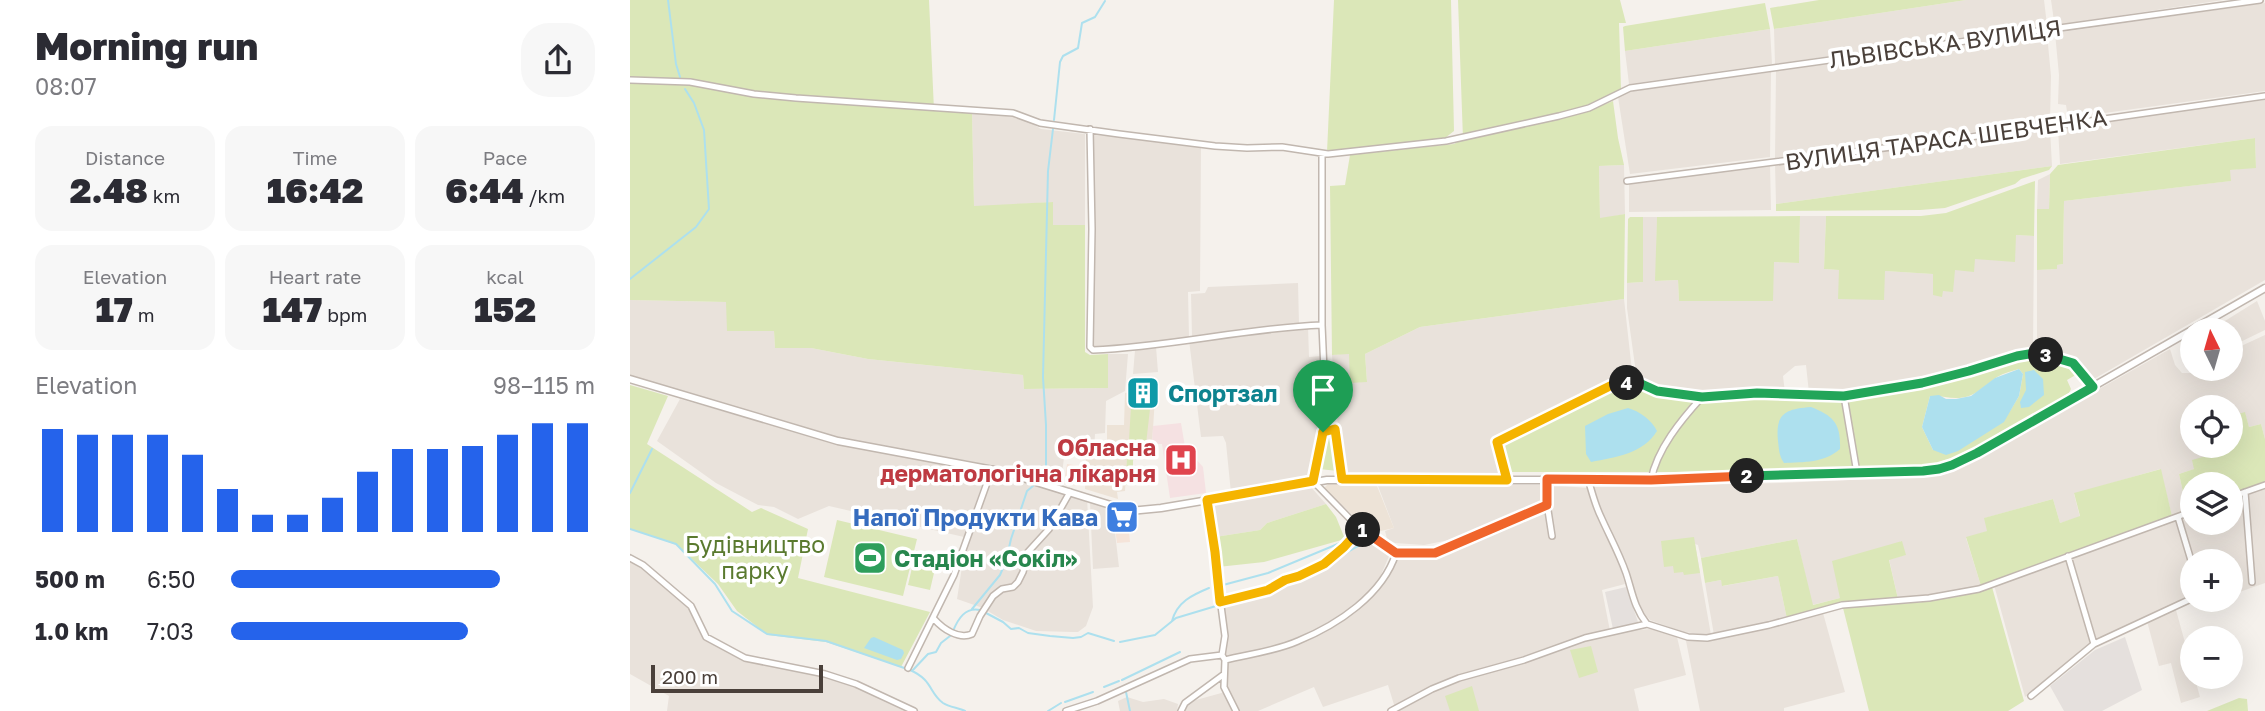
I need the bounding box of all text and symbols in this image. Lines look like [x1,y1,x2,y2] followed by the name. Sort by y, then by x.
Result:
[1827,13,2063,73] street label: ЛЬВІВСЬКА ВУЛИЦЯ
[35,23,258,68] text: Morning run
[521,23,595,97] button: share
[35,72,97,100] text: 08:07
[1783,103,2109,175] street label: ВУЛИЦЯ ТАРАСА ШЕВЧЕНКА
[85,146,165,169] text: Distance
[293,146,337,169] text: Time
[483,146,527,169] text: Pace
[70,169,148,211] text: 2.48
[267,169,363,211] text: 16:42
[445,169,524,211] text: 6:44
[148,184,180,207] text: km
[524,184,565,207] text: /km
[83,265,167,288] text: Elevation
[269,265,361,288] text: Heart rate
[486,265,524,288] text: kcal
[95,288,133,330] text: 17
[263,288,322,330] text: 147
[474,288,536,330] text: 152
[133,303,155,326] text: m
[322,303,367,326] text: bpm
[2180,318,2244,382] north arrow
[2180,318,2243,689] map controls
[2028,338,2064,372] pin: 3
[2040,343,2051,366] text: 3
[1293,360,1353,432] pin
[1609,366,1644,400] pin: 4
[35,371,137,399] text: Elevation
[493,371,595,399] text: 98–115 m
[1304,371,1342,409] icon: arrive
[1621,371,1632,394] text: 4
[1124,374,1162,412] building icon: Спортзал
[1168,379,1277,407] place label: Спортзал
[2180,395,2243,458] button: locate
[880,433,1156,487] place label: Обласна дерматологічна лікарня
[1162,441,1200,479] hospital icon: Обласна дерматологічна лікарня
[1730,458,1764,494] pin: 2
[1741,464,1752,487] text: 2
[2180,472,2243,535] button: layers
[1103,498,1141,536] supermarket icon: Напої Продукти Кава
[853,503,1098,531] place label: Напої Продукти Кава
[1346,512,1380,548] pin: 1
[1358,518,1367,541] text: 1
[685,530,825,584] park label: Будівництво парку
[851,539,889,577] sports icon: Стадіон «Сокіл»
[894,544,1077,572] place label: Стадіон «Сокіл»
[2180,549,2243,612] button: +
[35,565,105,593] text: 500 m
[147,565,195,593] text: 6:50
[35,617,108,645] text: 1.0 km
[147,617,194,645] text: 7:03
[2180,626,2243,689] button: −
[651,662,822,694] scale bar
[662,665,718,688] text: 200 m

